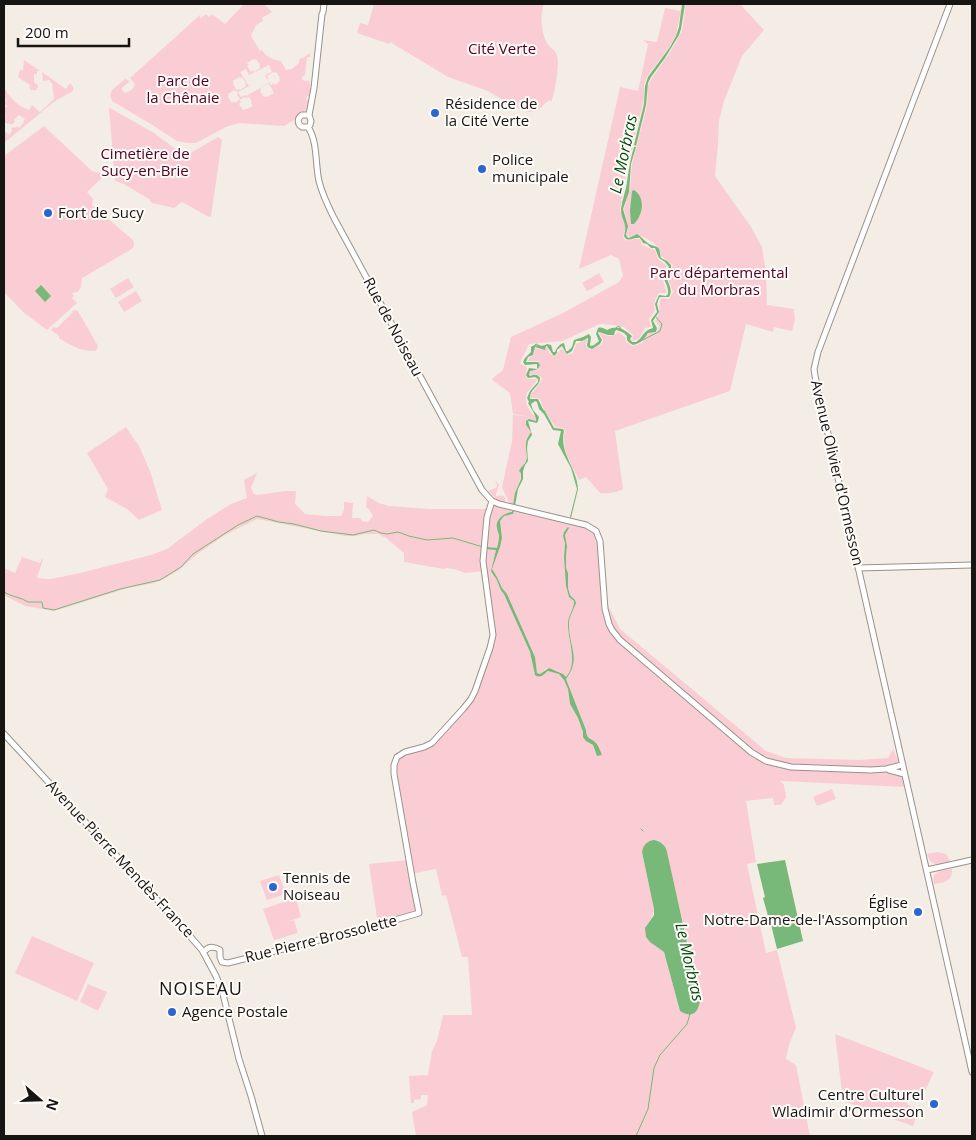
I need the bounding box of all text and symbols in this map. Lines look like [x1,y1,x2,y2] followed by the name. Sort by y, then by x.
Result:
[18,15,129,47] scale bar
[25,22,69,42] text: 200 m
[468,38,536,58] park label: Cité Verte
[147,70,219,107] park label: Parc de la Chênaie
[445,93,538,130] place label: Résidence de la Cité Verte
[429,107,441,119] marker: Résidence de la Cité Verte
[604,112,642,195] water label: Le Morbras
[100,143,190,180] park label: Cimetière de Sucy-en-Brie
[492,149,569,186] place label: Police municipale
[476,163,488,175] marker: Police municipale
[58,202,144,222] place label: Fort de Sucy
[42,207,54,219] marker: Fort de Sucy
[650,262,788,299] park label: Parc départemental du Morbras
[359,274,428,380] street label: Rue de Noiseau
[807,378,869,568] street label: Avenue Olivier d'Ormesson
[42,775,199,941] street label: Avenue Pierre Mendès France
[283,867,351,904] place label: Tennis de Noiseau
[267,881,279,893] marker: Tennis de Noiseau
[704,892,908,929] place label: Église Notre-Dame-de-l'Assomption
[912,906,924,918] marker: Église Notre-Dame-de-l'Assomption
[243,909,399,967] street label: Rue Pierre Brossolette
[670,921,710,1004] water label: Le Morbras
[159,976,243,1000] district label: NOISEAU
[182,1001,288,1021] place label: Agence Postale
[166,1006,178,1018] marker: Agence Postale
[15,1075,65,1125] north arrow
[772,1084,924,1121] place label: Centre Culturel Wladimir d'Ormesson
[42,1096,64,1113] text: N
[928,1098,940,1110] marker: Centre Culturel Wladimir d'Ormesson

